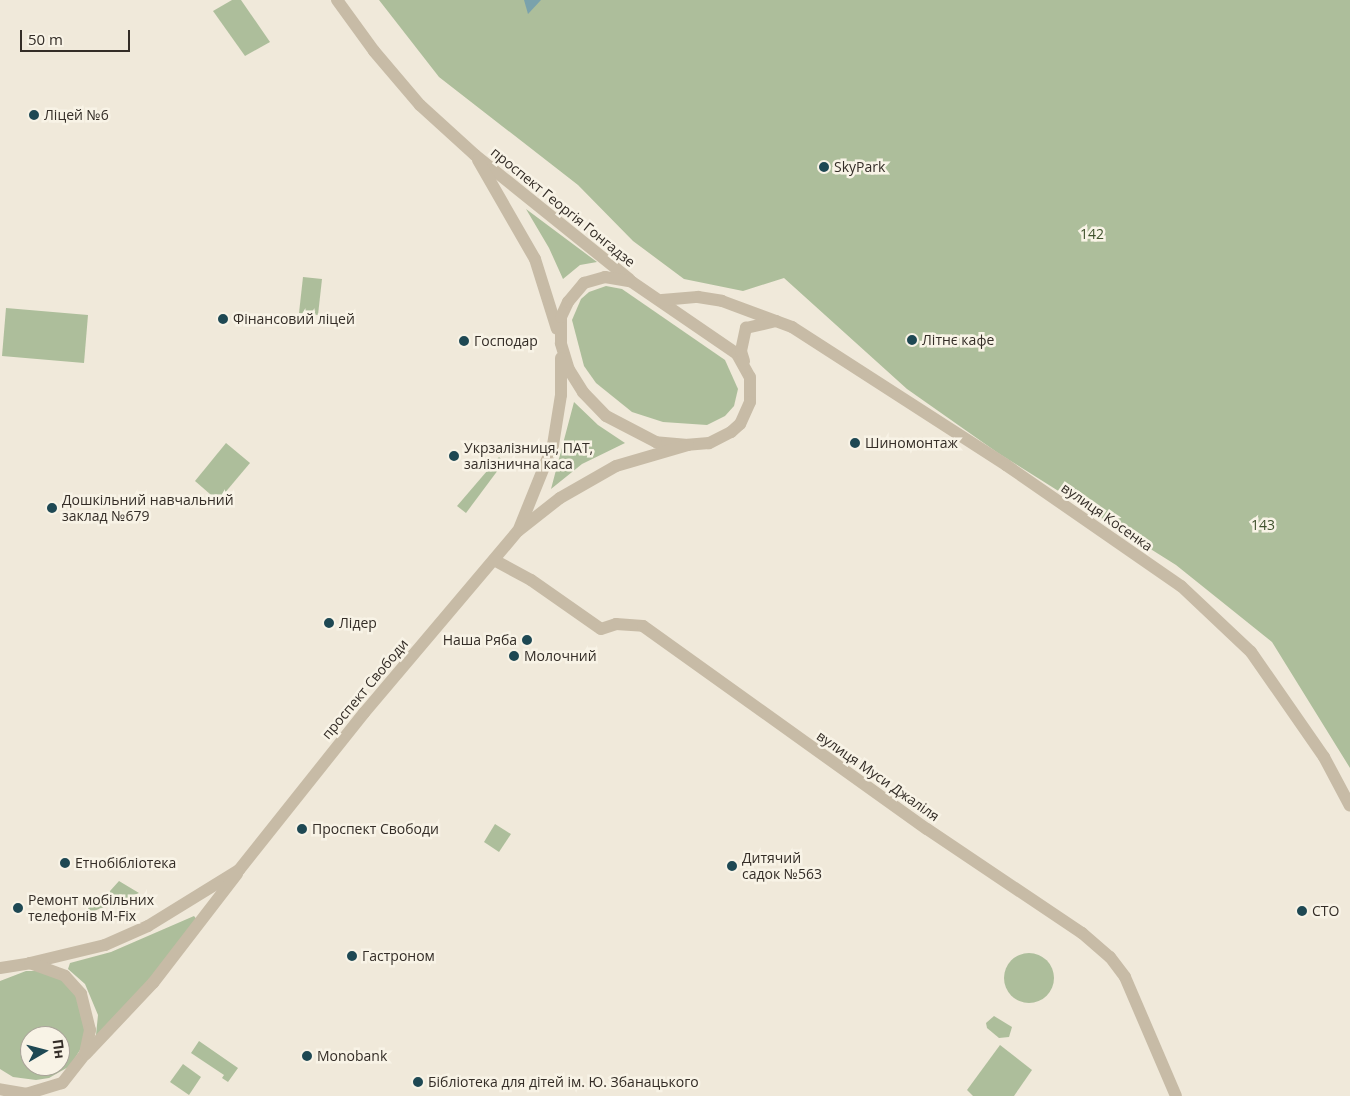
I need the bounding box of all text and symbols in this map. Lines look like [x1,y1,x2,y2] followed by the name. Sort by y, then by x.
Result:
[22,20,132,52] scale bar
[28,29,63,49] text: 50 m
[44,107,109,123] place label: Ліцей №6
[28,109,40,121] marker: Ліцей №6
[488,144,638,270] street label: проспект Георгія Гонгадзе
[834,159,885,175] place label: SkyPark
[818,161,830,173] marker: SkyPark
[1080,226,1104,242] park label: 142
[233,311,355,327] place label: Фінансовий ліцей
[217,313,229,325] marker: Фінансовий ліцей
[922,332,994,348] place label: Літнє кафе
[474,333,538,349] place label: Господар
[906,334,918,346] marker: Літнє кафе
[458,335,470,347] marker: Господар
[865,435,958,451] place label: Шиномонтаж
[849,437,861,449] marker: Шиномонтаж
[464,440,593,472] place label: Укрзалізниця, ПАТ, залізнична каса
[448,450,460,462] marker: Укрзалізниця, ПАТ, залізнична каса
[1058,479,1156,555] street label: вулиця Косенка
[62,492,234,524] place label: Дошкільний навчальний заклад №679
[46,502,58,514] marker: Дошкільний навчальний заклад №679
[1251,517,1275,533] park label: 143
[339,615,377,631] place label: Лідер
[323,617,335,629] marker: Лідер
[443,632,517,648] place label: Наша Ряба
[521,634,533,646] marker: Наша Ряба
[318,636,412,742] street label: проспект Свободи
[524,648,597,664] place label: Молочний
[508,650,520,662] marker: Молочний
[813,727,943,825] street label: вулиця Муси Джаліля
[312,821,439,837] place label: Проспект Свободи
[296,823,308,835] marker: Проспект Свободи
[742,850,822,882] place label: Дитячий садок №563
[75,855,176,871] place label: Етнобібліотека
[59,857,71,869] marker: Етнобібліотека
[726,860,738,872] marker: Дитячий садок №563
[28,892,154,924] place label: Ремонт мобільних телефонів M-Fix
[12,902,24,914] marker: Ремонт мобільних телефонів M-Fix
[1312,903,1339,919] place label: СТО
[1296,905,1308,917] marker: СТО
[362,948,435,964] place label: Гастроном
[346,950,358,962] marker: Гастроном
[20,1026,70,1076] north arrow
[49,1038,70,1060] text: Пн
[317,1048,387,1064] place label: Monobank
[301,1050,313,1062] marker: Monobank
[428,1074,699,1090] place label: Бібліотека для дітей ім. Ю. Збанацького
[412,1076,424,1088] marker: Бібліотека для дітей ім. Ю. Збанацького

